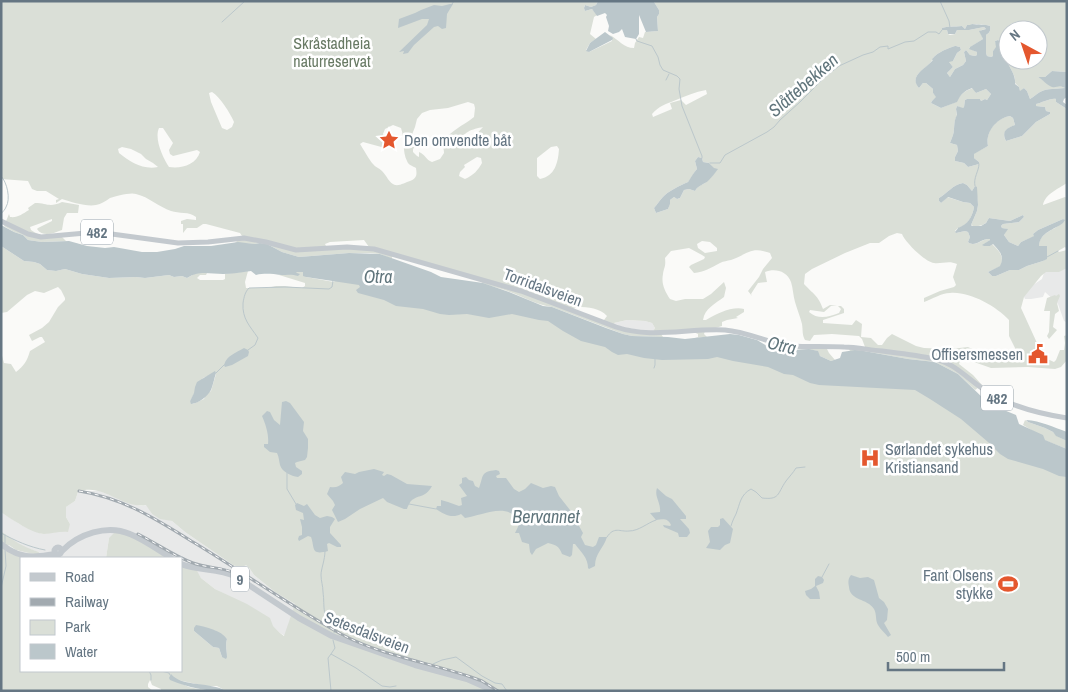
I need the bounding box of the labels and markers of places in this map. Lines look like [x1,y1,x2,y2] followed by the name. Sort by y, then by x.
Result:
[378,129,400,151] place icon: Den omvendte båt
[404,129,512,151] place label: Den omvendte båt
[931,343,1023,365] place label: Offisersmessen
[1027,343,1049,365] public building icon: Offisersmessen
[885,438,993,478] place label: Sørlandet sykehus Kristiansand
[859,447,881,469] hospital icon: Sørlandet sykehus Kristiansand
[923,564,993,604] place label: Fant Olsens stykke
[997,573,1019,595] sports icon: Fant Olsens stykke

